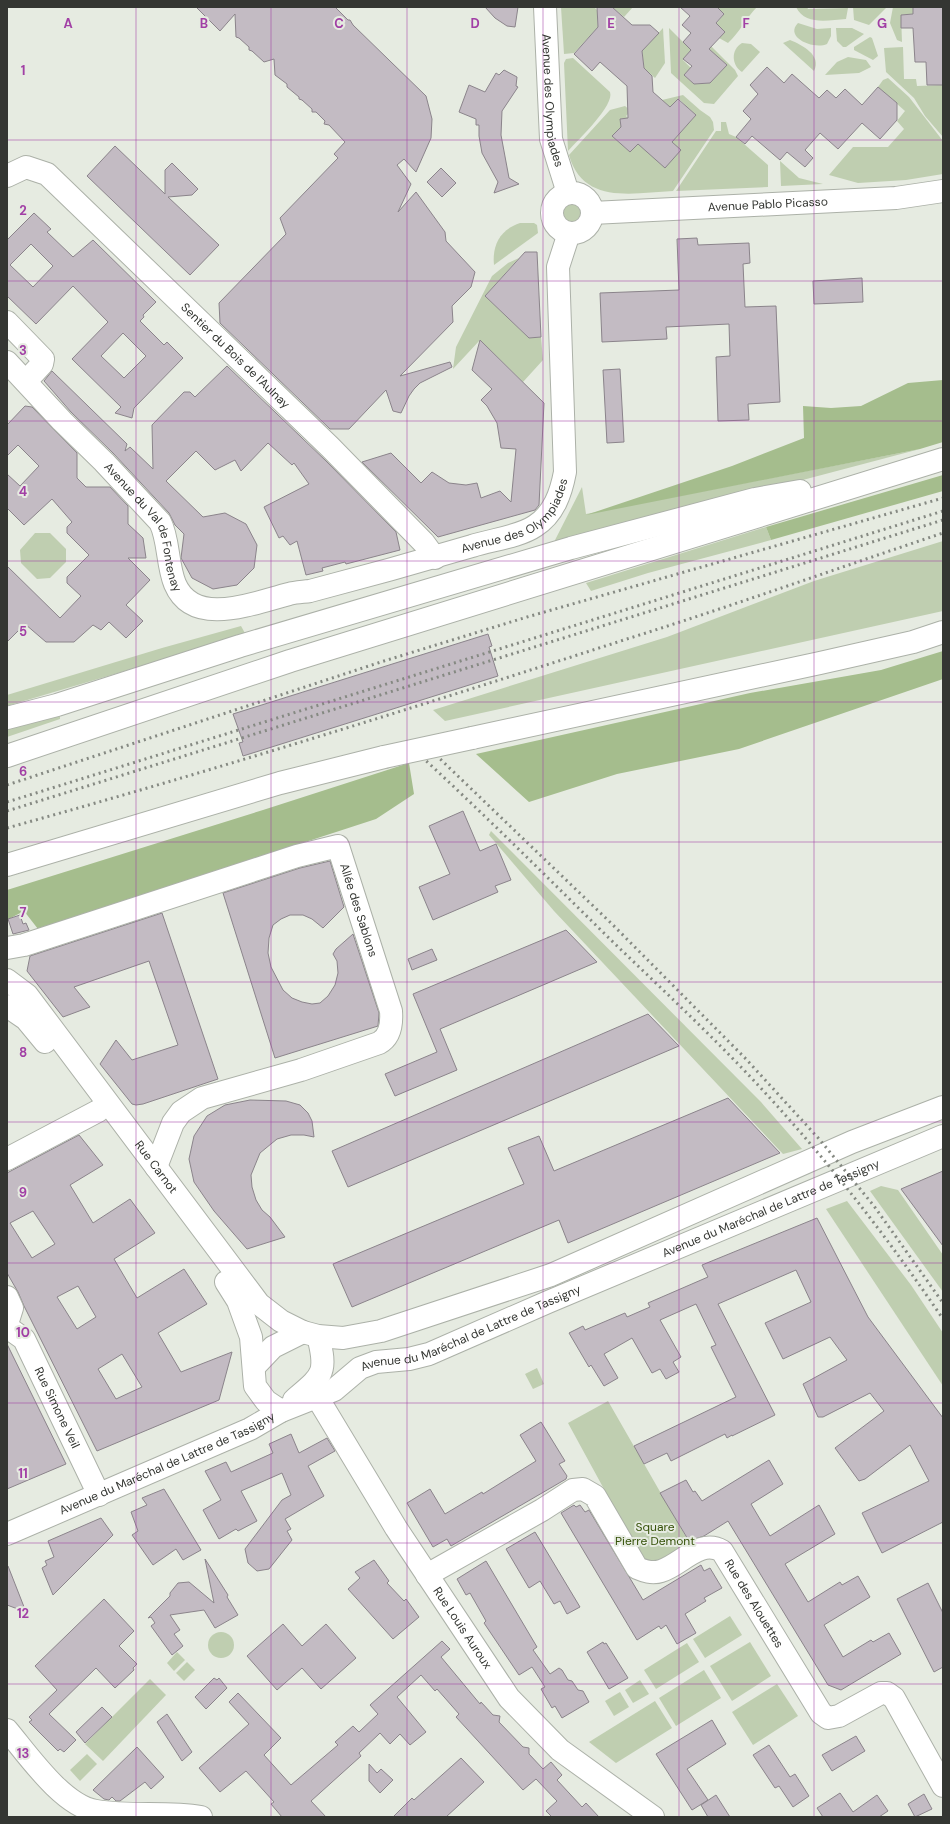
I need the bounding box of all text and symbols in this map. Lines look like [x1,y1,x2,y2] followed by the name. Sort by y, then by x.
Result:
[63,15,73,32] text: A
[200,15,208,32] text: B
[334,15,344,32] text: C
[470,15,480,32] text: D
[607,15,615,32] text: E
[742,15,750,32] text: F
[877,15,887,32] text: G
[538,33,567,169] street label: Avenue des Olympiades
[21,62,25,79] text: 1
[707,193,828,215] street label: Avenue Pablo Picasso
[19,202,27,219] text: 2
[177,299,294,412] street label: Sentier du Bois de l'Aulnay
[19,342,27,359] text: 3
[100,459,186,595] street label: Avenue du Val de Fontenay
[459,477,571,557] street label: Avenue des Olympiades
[19,483,27,500] text: 4
[19,623,27,640] text: 5
[19,763,27,780] text: 6
[336,861,381,959] street label: Allée des Sablons
[20,904,27,921] text: 7
[19,1044,27,1061] text: 8
[131,1137,181,1197] street label: Rue Carnot
[660,1155,882,1261] street label: Avenue du Maréchal de Lattre de Tassigny
[19,1184,27,1201] text: 9
[358,1281,584,1375] street label: Avenue du Maréchal de Lattre de Tassigny
[16,1324,30,1341] text: 10
[31,1364,83,1451] street label: Rue Simone Veil
[57,1408,278,1518] street label: Avenue du Maréchal de Lattre de Tassigny
[18,1465,28,1482] text: 11
[615,1519,695,1549] park label: Square Pierre Demont
[721,1556,787,1651] street label: Rue des Alouettes
[429,1584,495,1672] street label: Rue Louis Auroux
[17,1605,29,1622] text: 12
[17,1745,29,1762] text: 13

